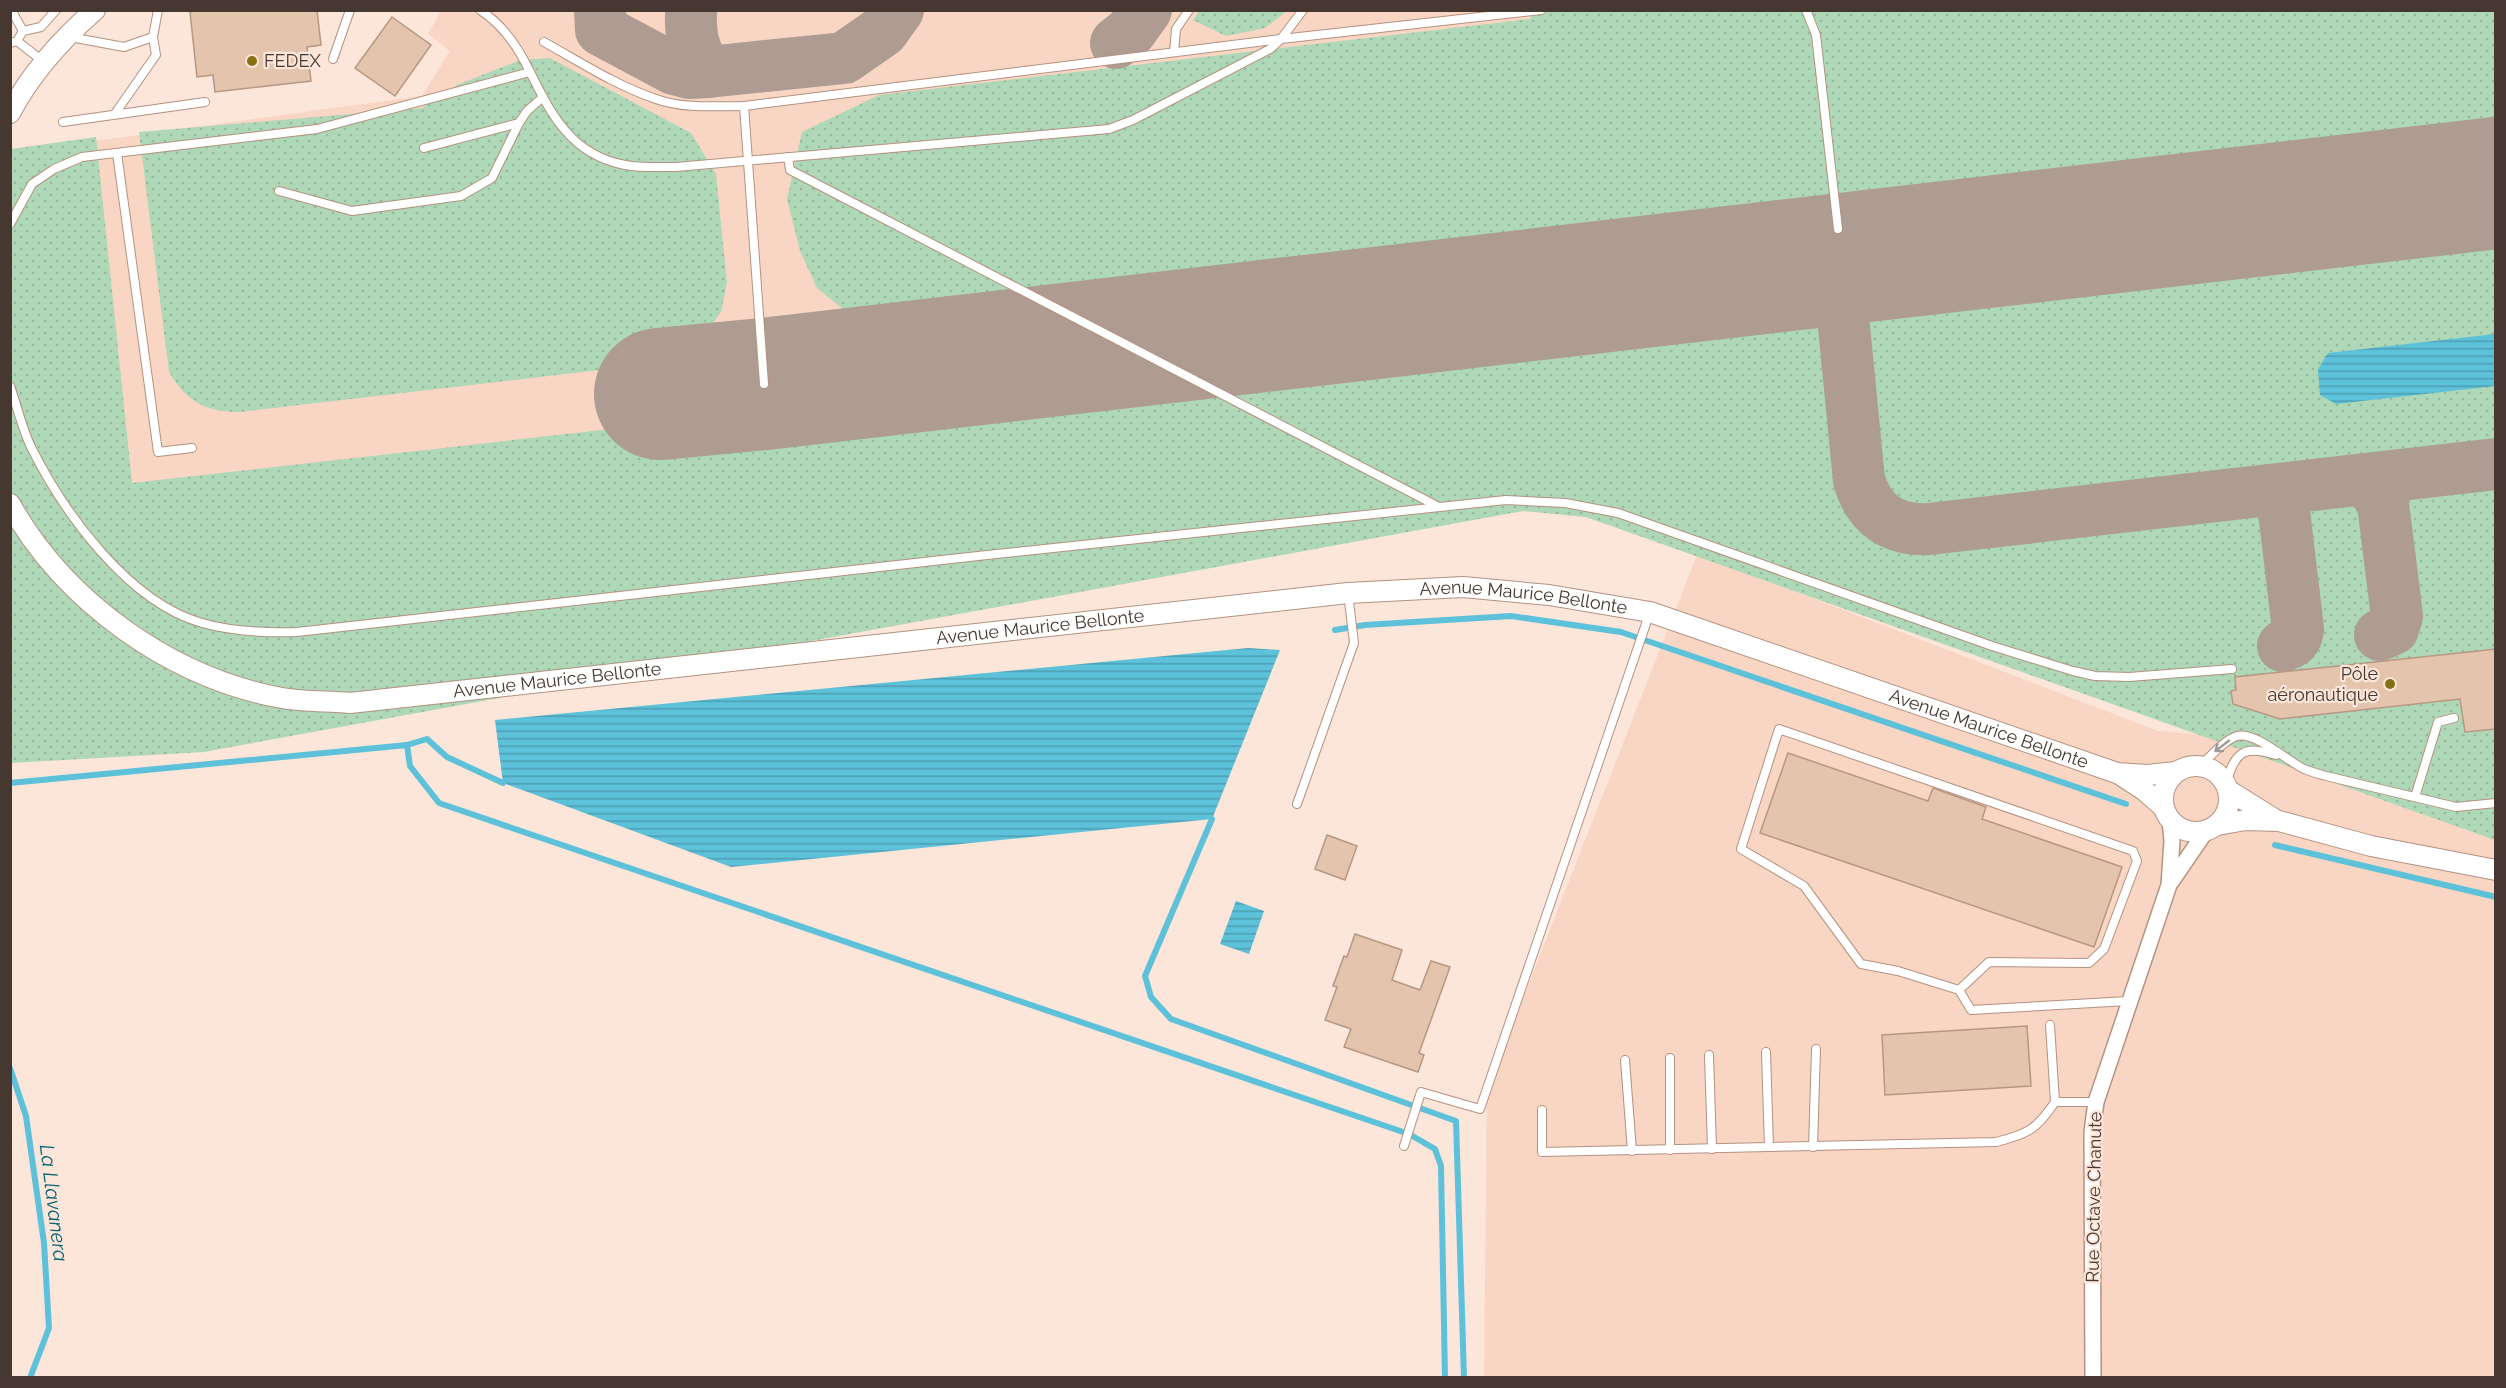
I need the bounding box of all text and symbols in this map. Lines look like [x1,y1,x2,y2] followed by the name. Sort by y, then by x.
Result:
[264,50,321,71] place label: FEDEX
[245,54,259,68] marker: FEDEX
[1419,576,1630,618] street label: Avenue Maurice Bellonte
[935,604,1146,648] street label: Avenue Maurice Bellonte
[452,658,663,702] street label: Avenue Maurice Bellonte
[2268,663,2378,705] place label: Pôle aéronautique
[2383,677,2397,691] marker: Pôle aéronautique
[1887,684,2092,772] street label: Avenue Maurice Bellonte
[2214,740,2230,753] one-way arrow
[2082,1111,2105,1283] street label: Rue Octave Chanute
[35,1143,73,1263] water label: La Llavanera

